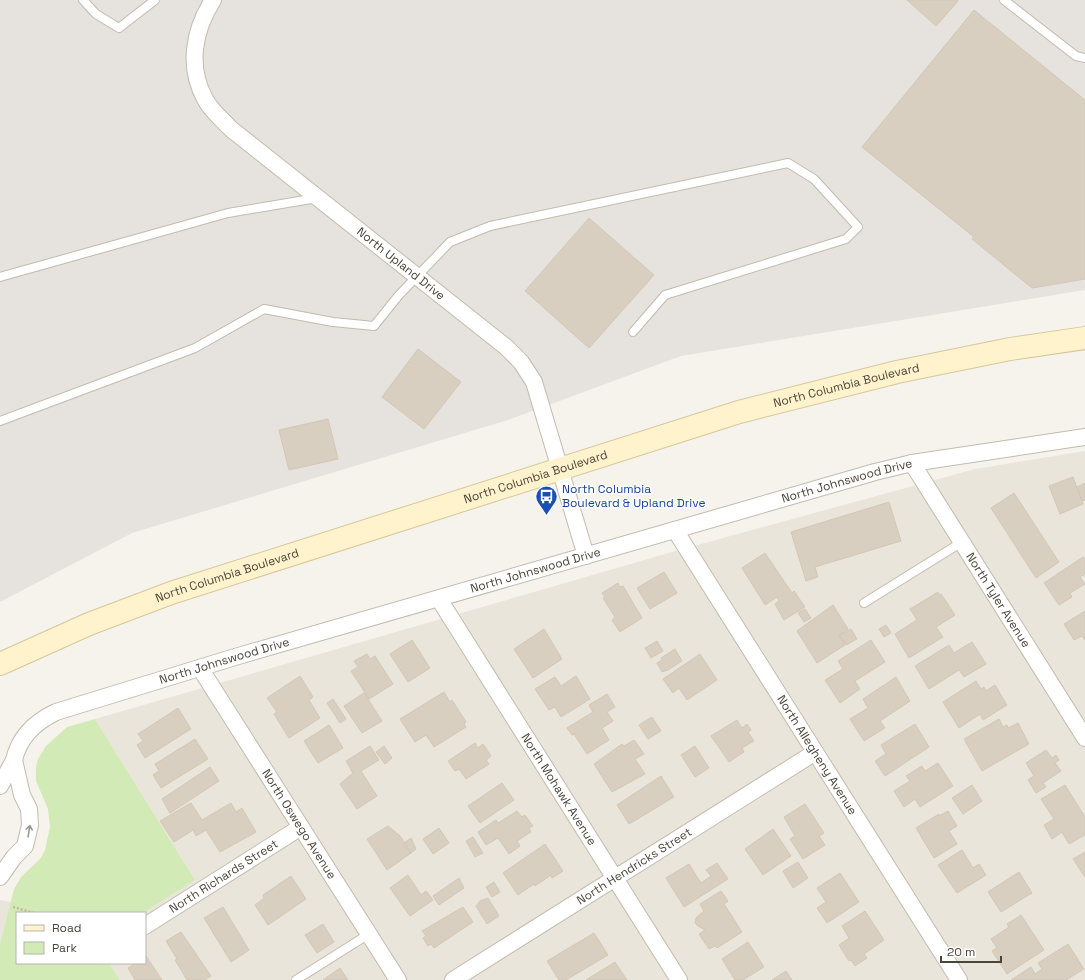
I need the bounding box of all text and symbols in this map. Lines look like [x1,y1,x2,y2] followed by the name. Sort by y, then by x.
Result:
[353,224,448,304] street label: North Upland Drive
[771,360,921,411] street label: North Columbia Boulevard
[462,446,610,507] street label: North Columbia Boulevard
[780,455,914,507] street label: North Johnswood Drive
[562,481,706,511] place label: North Columbia Boulevard & Upland Drive
[533,483,559,516] bus stop icon: North Columbia Boulevard & Upland Drive
[468,544,603,597] street label: North Johnswood Drive
[153,545,301,606] street label: North Columbia Boulevard
[962,550,1034,651] street label: North Tyler Avenue
[157,634,291,688] street label: North Johnswood Drive
[773,692,861,818] street label: North Allegheny Avenue
[518,730,600,848] street label: North Mohawk Avenue
[258,766,340,882] street label: North Oswego Avenue
[574,824,695,908] street label: North Hendricks Street
[25,825,33,838] one-way arrow
[166,836,281,917] street label: North Richards Street
[16,912,146,964] legend
[52,920,81,936] text: Road
[941,938,1001,964] scale bar
[52,940,77,956] text: Park
[947,944,975,960] text: 20 m

